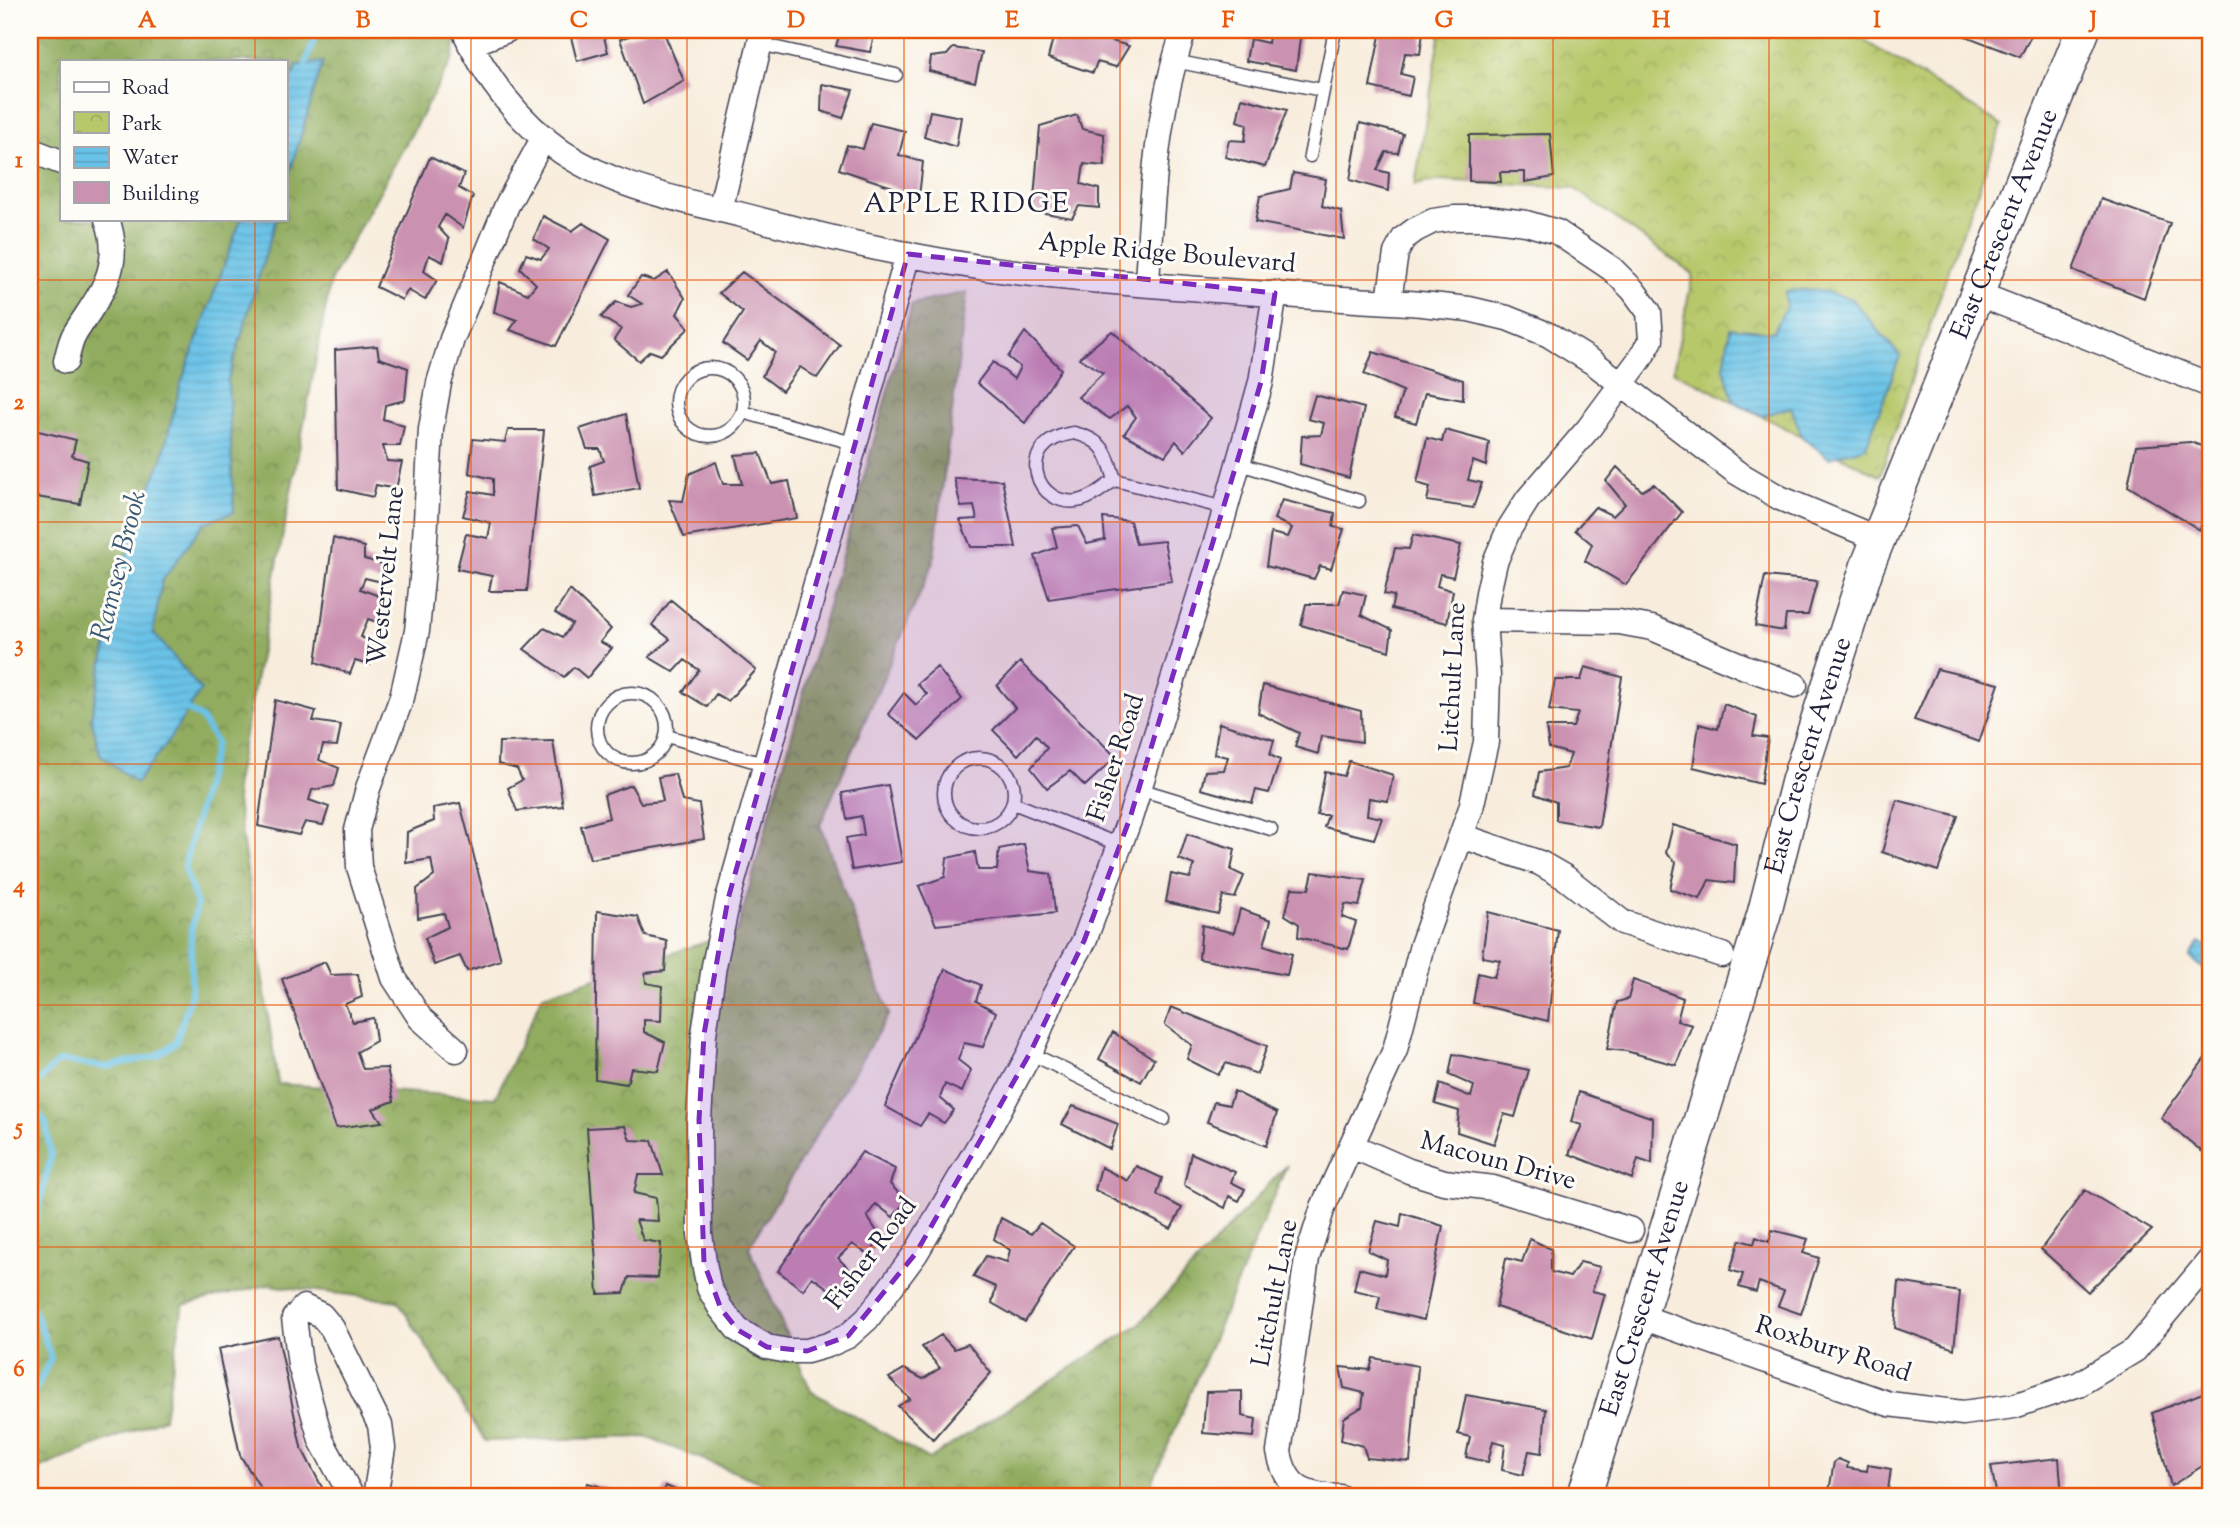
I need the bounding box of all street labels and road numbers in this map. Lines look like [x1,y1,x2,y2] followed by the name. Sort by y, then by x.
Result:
[1942,103,2068,345] street label: East Crescent Avenue
[1037,224,1298,284] street label: Apple Ridge Boulevard
[359,484,415,668] street label: Westervelt Lane
[1432,601,1476,753] street label: Litchult Lane
[1757,632,1862,878] street label: East Crescent Avenue
[1079,689,1155,827] street label: Fisher Road
[1416,1123,1580,1201] street label: Macoun Drive
[1591,1176,1699,1421] street label: East Crescent Avenue
[817,1190,927,1318] street label: Fisher Road
[1244,1216,1308,1370] street label: Litchult Lane
[1750,1307,1916,1393] street label: Roxbury Road

